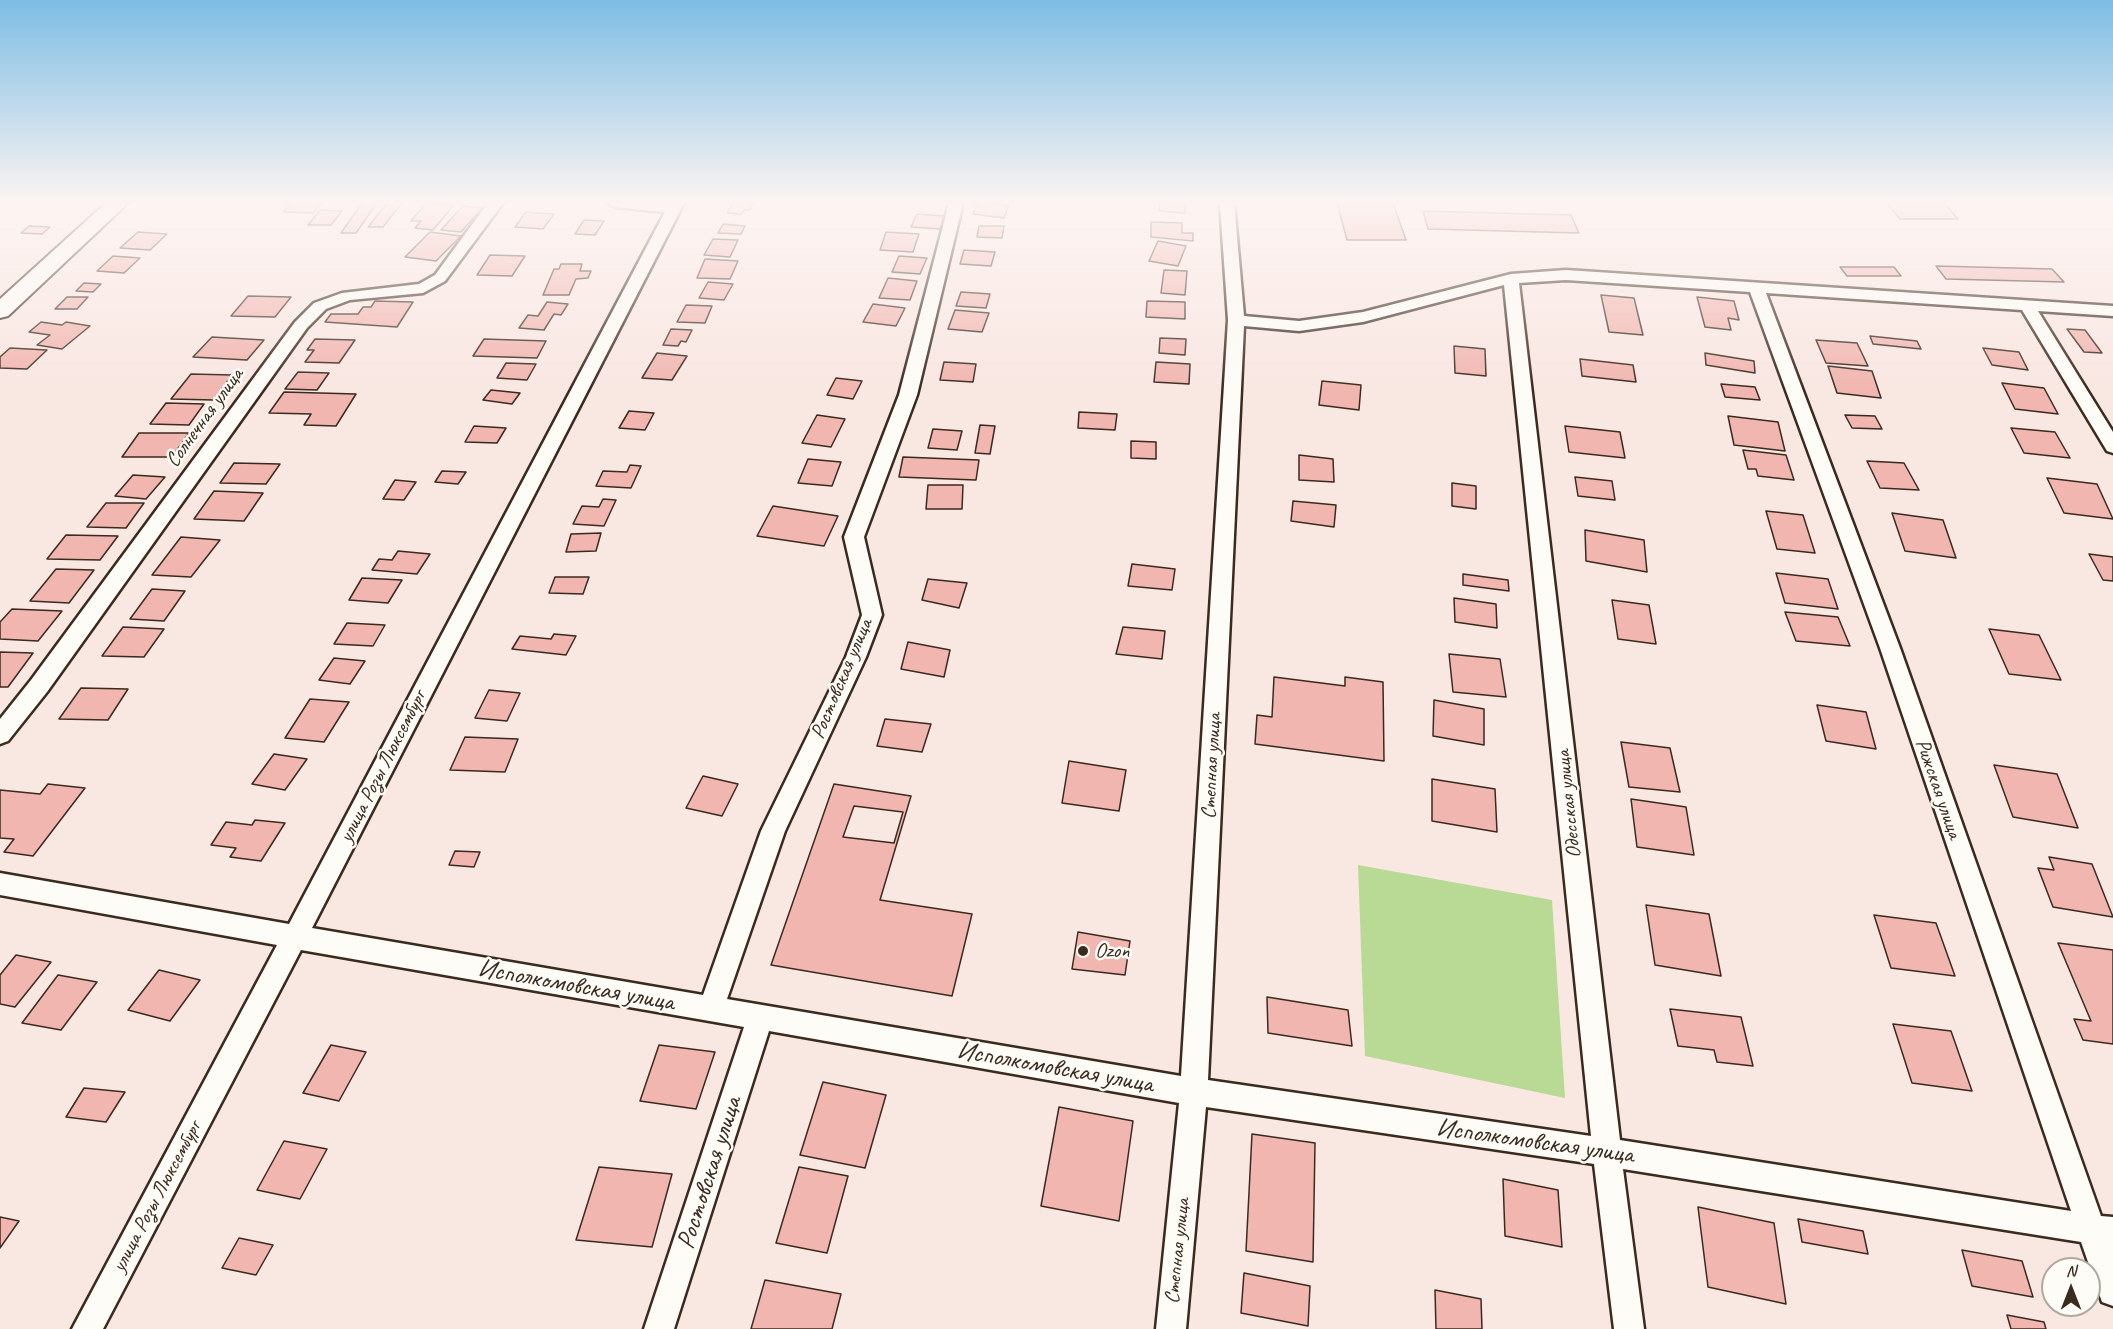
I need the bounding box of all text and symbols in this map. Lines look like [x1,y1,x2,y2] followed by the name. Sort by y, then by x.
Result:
[161,363,249,473] street label: Солнечная улица
[805,615,879,743] street label: Ростовская улица
[334,687,432,847] street label: улица Розы Люксембург
[1197,712,1227,820] street label: Степная улица
[1909,736,1967,842] street label: Рижская улица
[1551,749,1587,859] street label: Одесская улица
[1095,938,1130,964] place label: Ozon
[1076,944,1090,958] marker: Ozon
[475,953,677,1019] street label: Исполкомовская улица
[954,1035,1156,1101] street label: Исполкомовская улица
[671,1093,749,1253] street label: Ростовская улица
[1434,1113,1636,1171] street label: Исполкомовская улица
[107,1117,207,1277] street label: улица Розы Люксембург
[1160,1197,1196,1305] street label: Степная улица
[2041,1257,2101,1317] north arrow
[2066,1261,2076,1281] text: N

